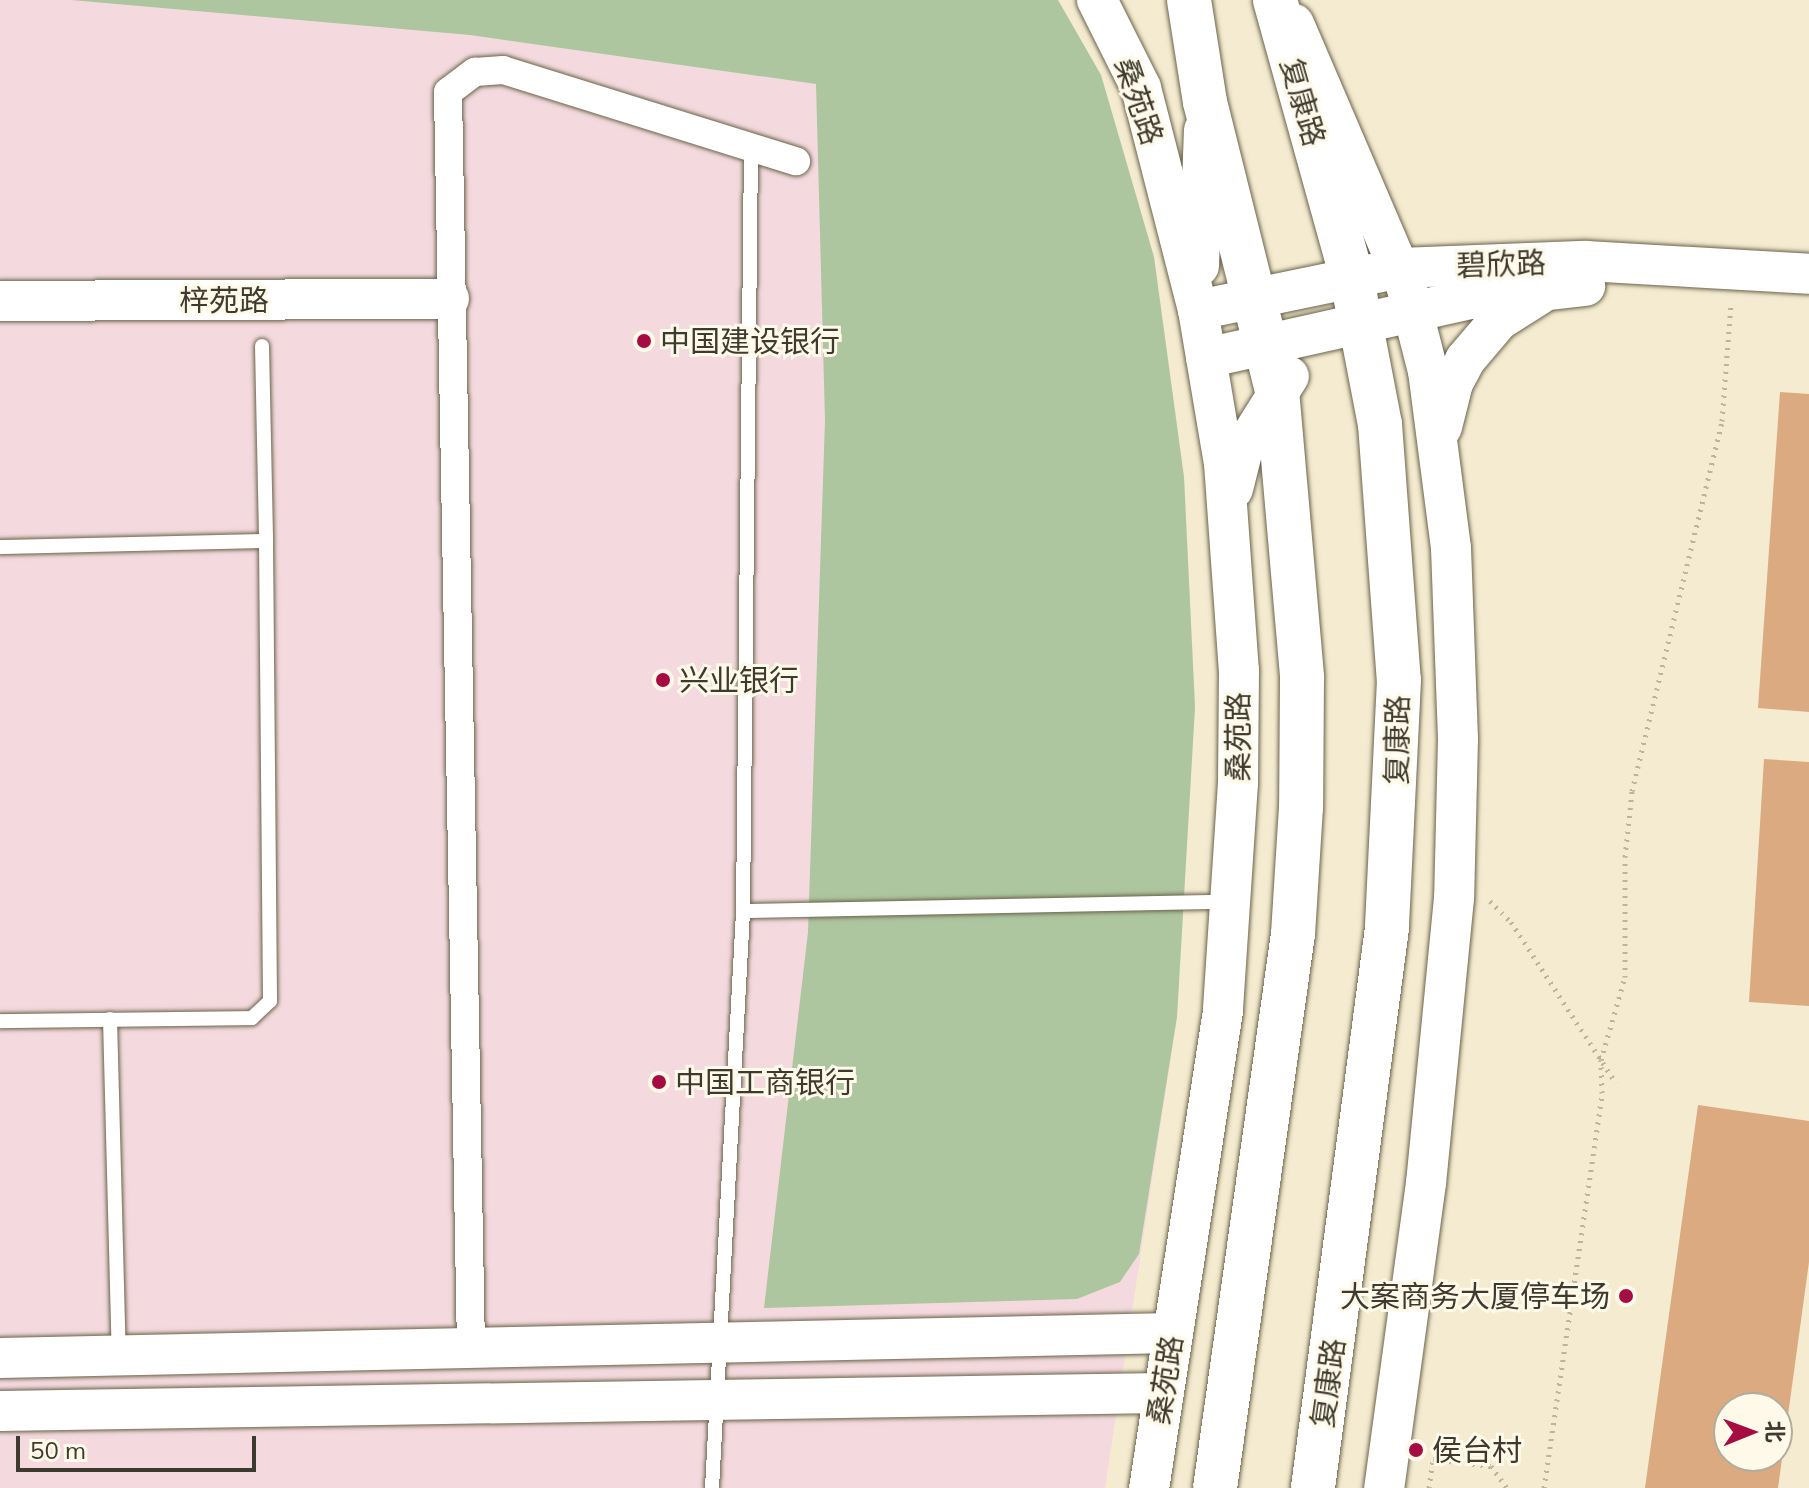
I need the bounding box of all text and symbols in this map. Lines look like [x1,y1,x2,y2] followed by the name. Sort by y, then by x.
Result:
[1107,53,1171,149] street label: 桑苑路
[1273,54,1333,150] street label: 复康路
[1455,244,1547,284] street label: 碧欣路
[179,282,269,318] street label: 梓苑路
[660,323,840,359] place label: 中国建设银行
[635,332,653,350] marker: 中国建设银行
[679,662,799,698] place label: 兴业银行
[654,671,672,689] marker: 兴业银行
[1220,692,1256,782] street label: 桑苑路
[1378,695,1416,785] street label: 复康路
[675,1064,855,1100] place label: 中国工商银行
[650,1073,668,1091] marker: 中国工商银行
[1340,1278,1610,1314] place label: 大案商务大厦停车场
[1617,1287,1635,1305] marker: 大案商务大厦停车场
[1140,1333,1190,1427] street label: 桑苑路
[1304,1336,1352,1430] street label: 复康路
[1713,1392,1793,1472] north arrow
[20,1420,260,1470] scale bar
[1761,1420,1789,1443] text: 北
[1432,1432,1522,1468] place label: 侯台村
[30,1435,86,1465] text: 50 m
[1407,1441,1425,1459] marker: 侯台村

